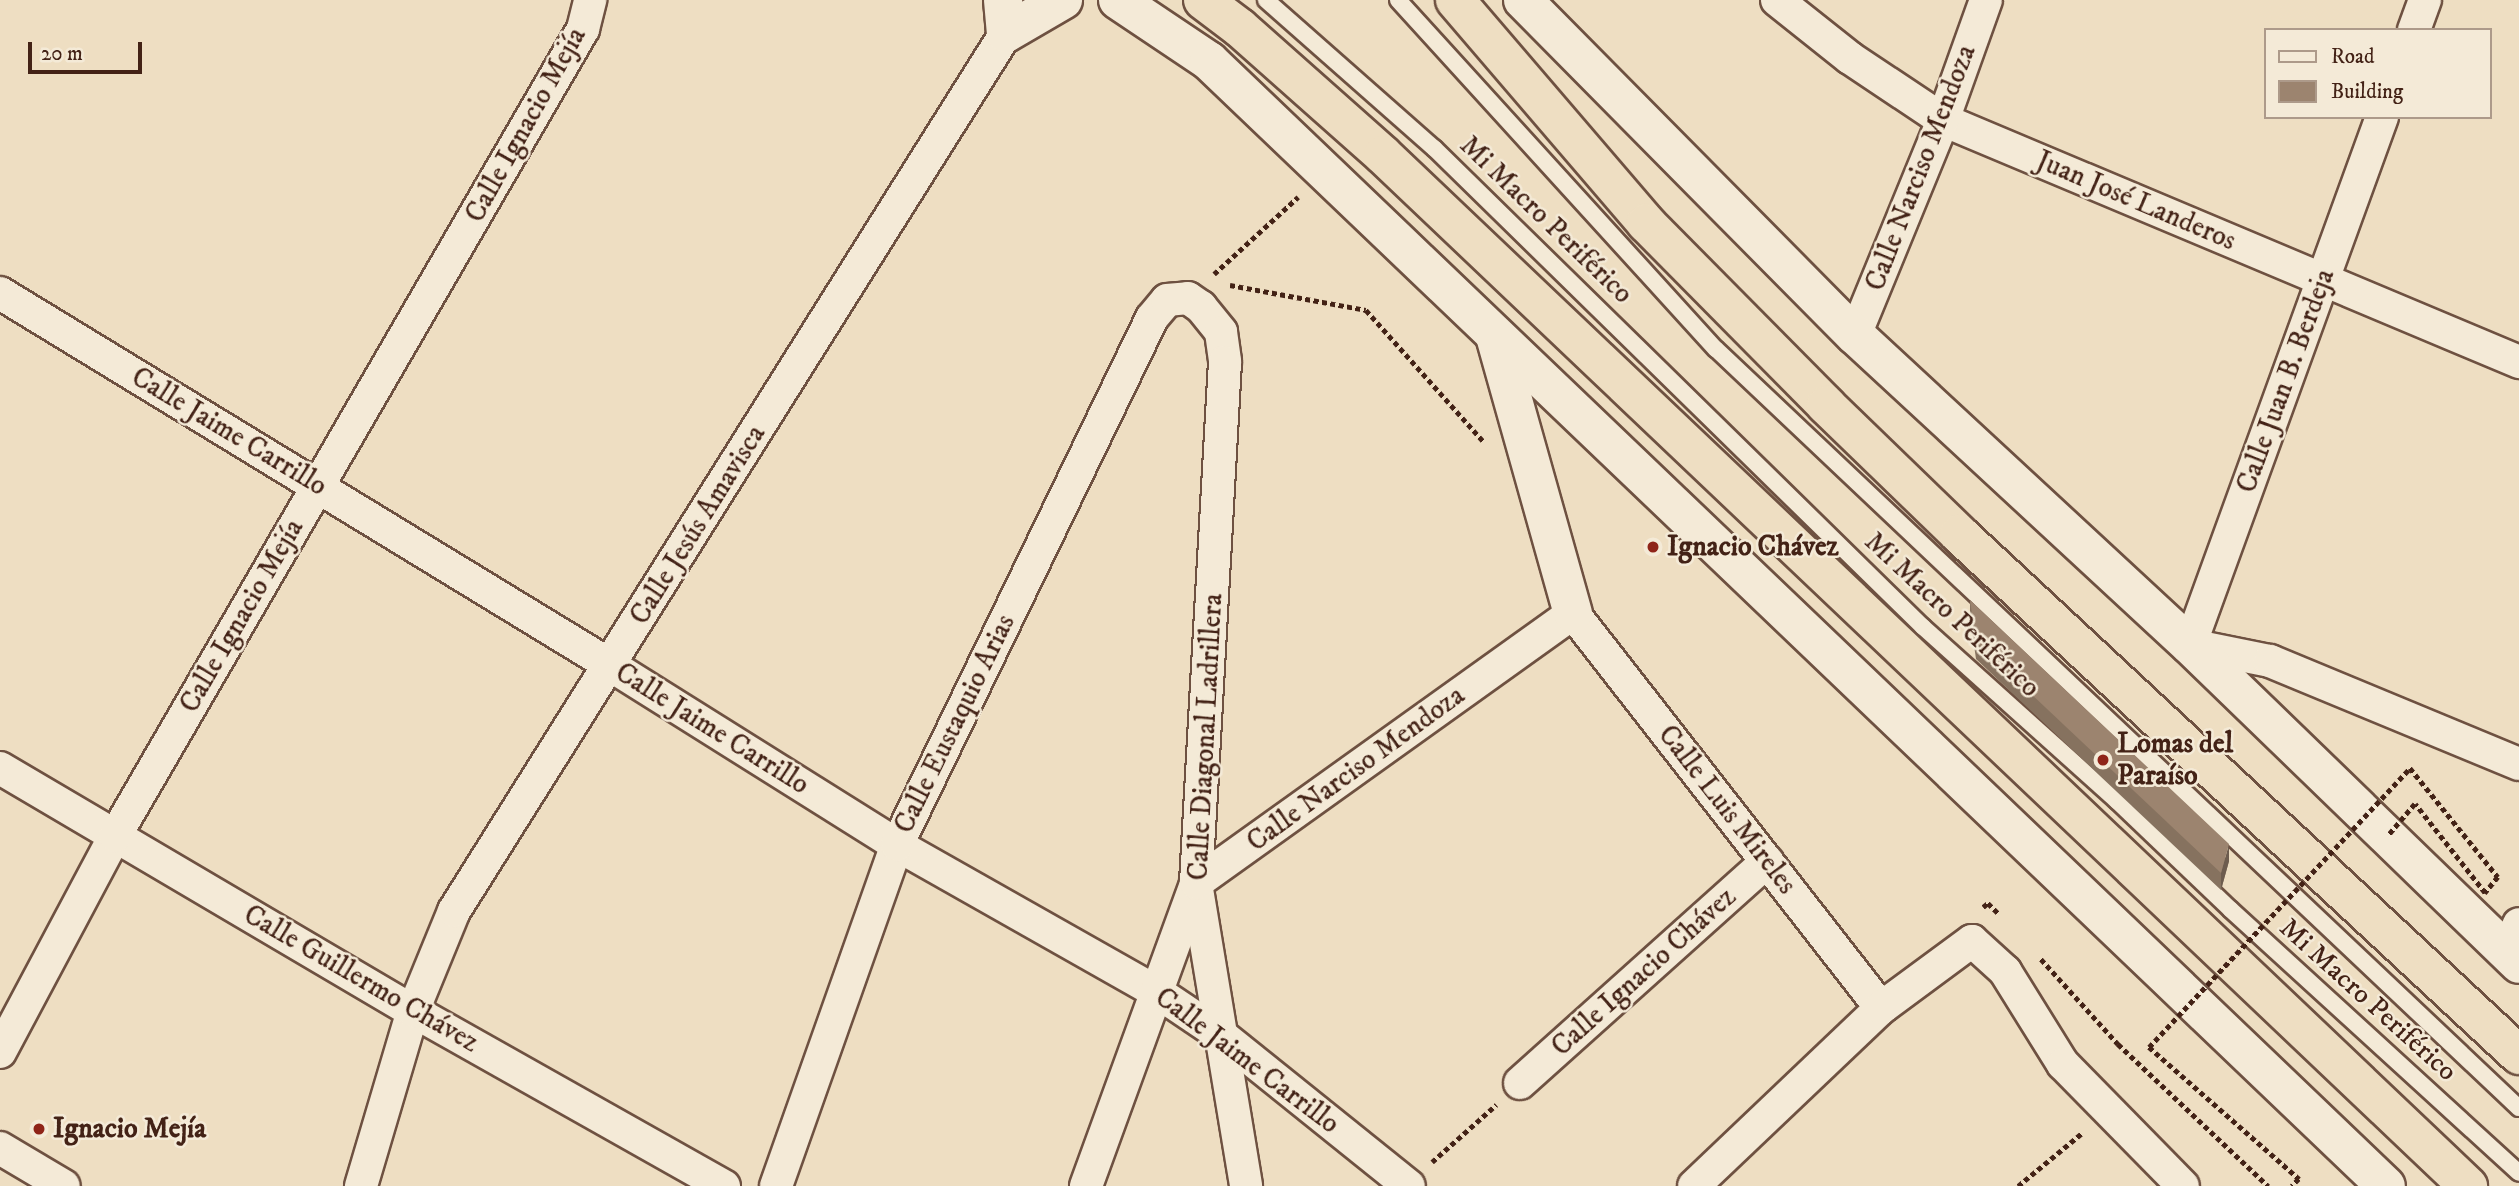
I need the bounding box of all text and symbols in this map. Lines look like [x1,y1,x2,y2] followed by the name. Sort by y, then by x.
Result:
[458,22,594,228] street label: Calle Ignacio Mejía
[32,28,145,72] scale bar
[2264,28,2491,119] legend
[1859,40,1983,296] street label: Calle Narciso Mendoza
[41,41,83,67] text: 20 m
[2331,44,2375,70] text: Road
[2331,79,2403,105] text: Building
[1453,129,1639,311] street label: Mi Macro Periférico
[2031,144,2241,258] street label: Juan José Landeros
[2230,265,2342,497] street label: Calle Juan B. Berdeja
[125,360,333,504] street label: Calle Jaime Carrillo
[623,419,773,631] street label: Calle Jesús Amavisca
[173,513,311,719] street label: Calle Ignacio Mejía
[1857,525,2047,705] street label: Mi Macro Periférico
[1667,530,1839,564] place label: Ignacio Chávez
[1645,539,1661,555] marker: Ignacio Chávez
[1182,593,1230,881] street label: Calle Diagonal Ladrillera
[887,609,1023,839] street label: Calle Eustaquio Arias
[609,656,815,802] street label: Calle Jaime Carrillo
[1241,679,1471,859] street label: Calle Narciso Mendoza
[1651,719,1803,901] street label: Calle Luis Mireles
[2117,727,2233,793] place label: Lomas del Paraíso
[2095,752,2111,768] marker: Lomas del Paraíso
[1545,880,1743,1064] street label: Calle Ignacio Chávez
[238,898,484,1060] street label: Calle Guillermo Chávez
[2272,911,2464,1089] street label: Mi Macro Periférico
[1148,981,1346,1141] street label: Calle Jaime Carrillo
[53,1112,206,1146] place label: Ignacio Mejía
[31,1121,47,1137] marker: Ignacio Mejía

